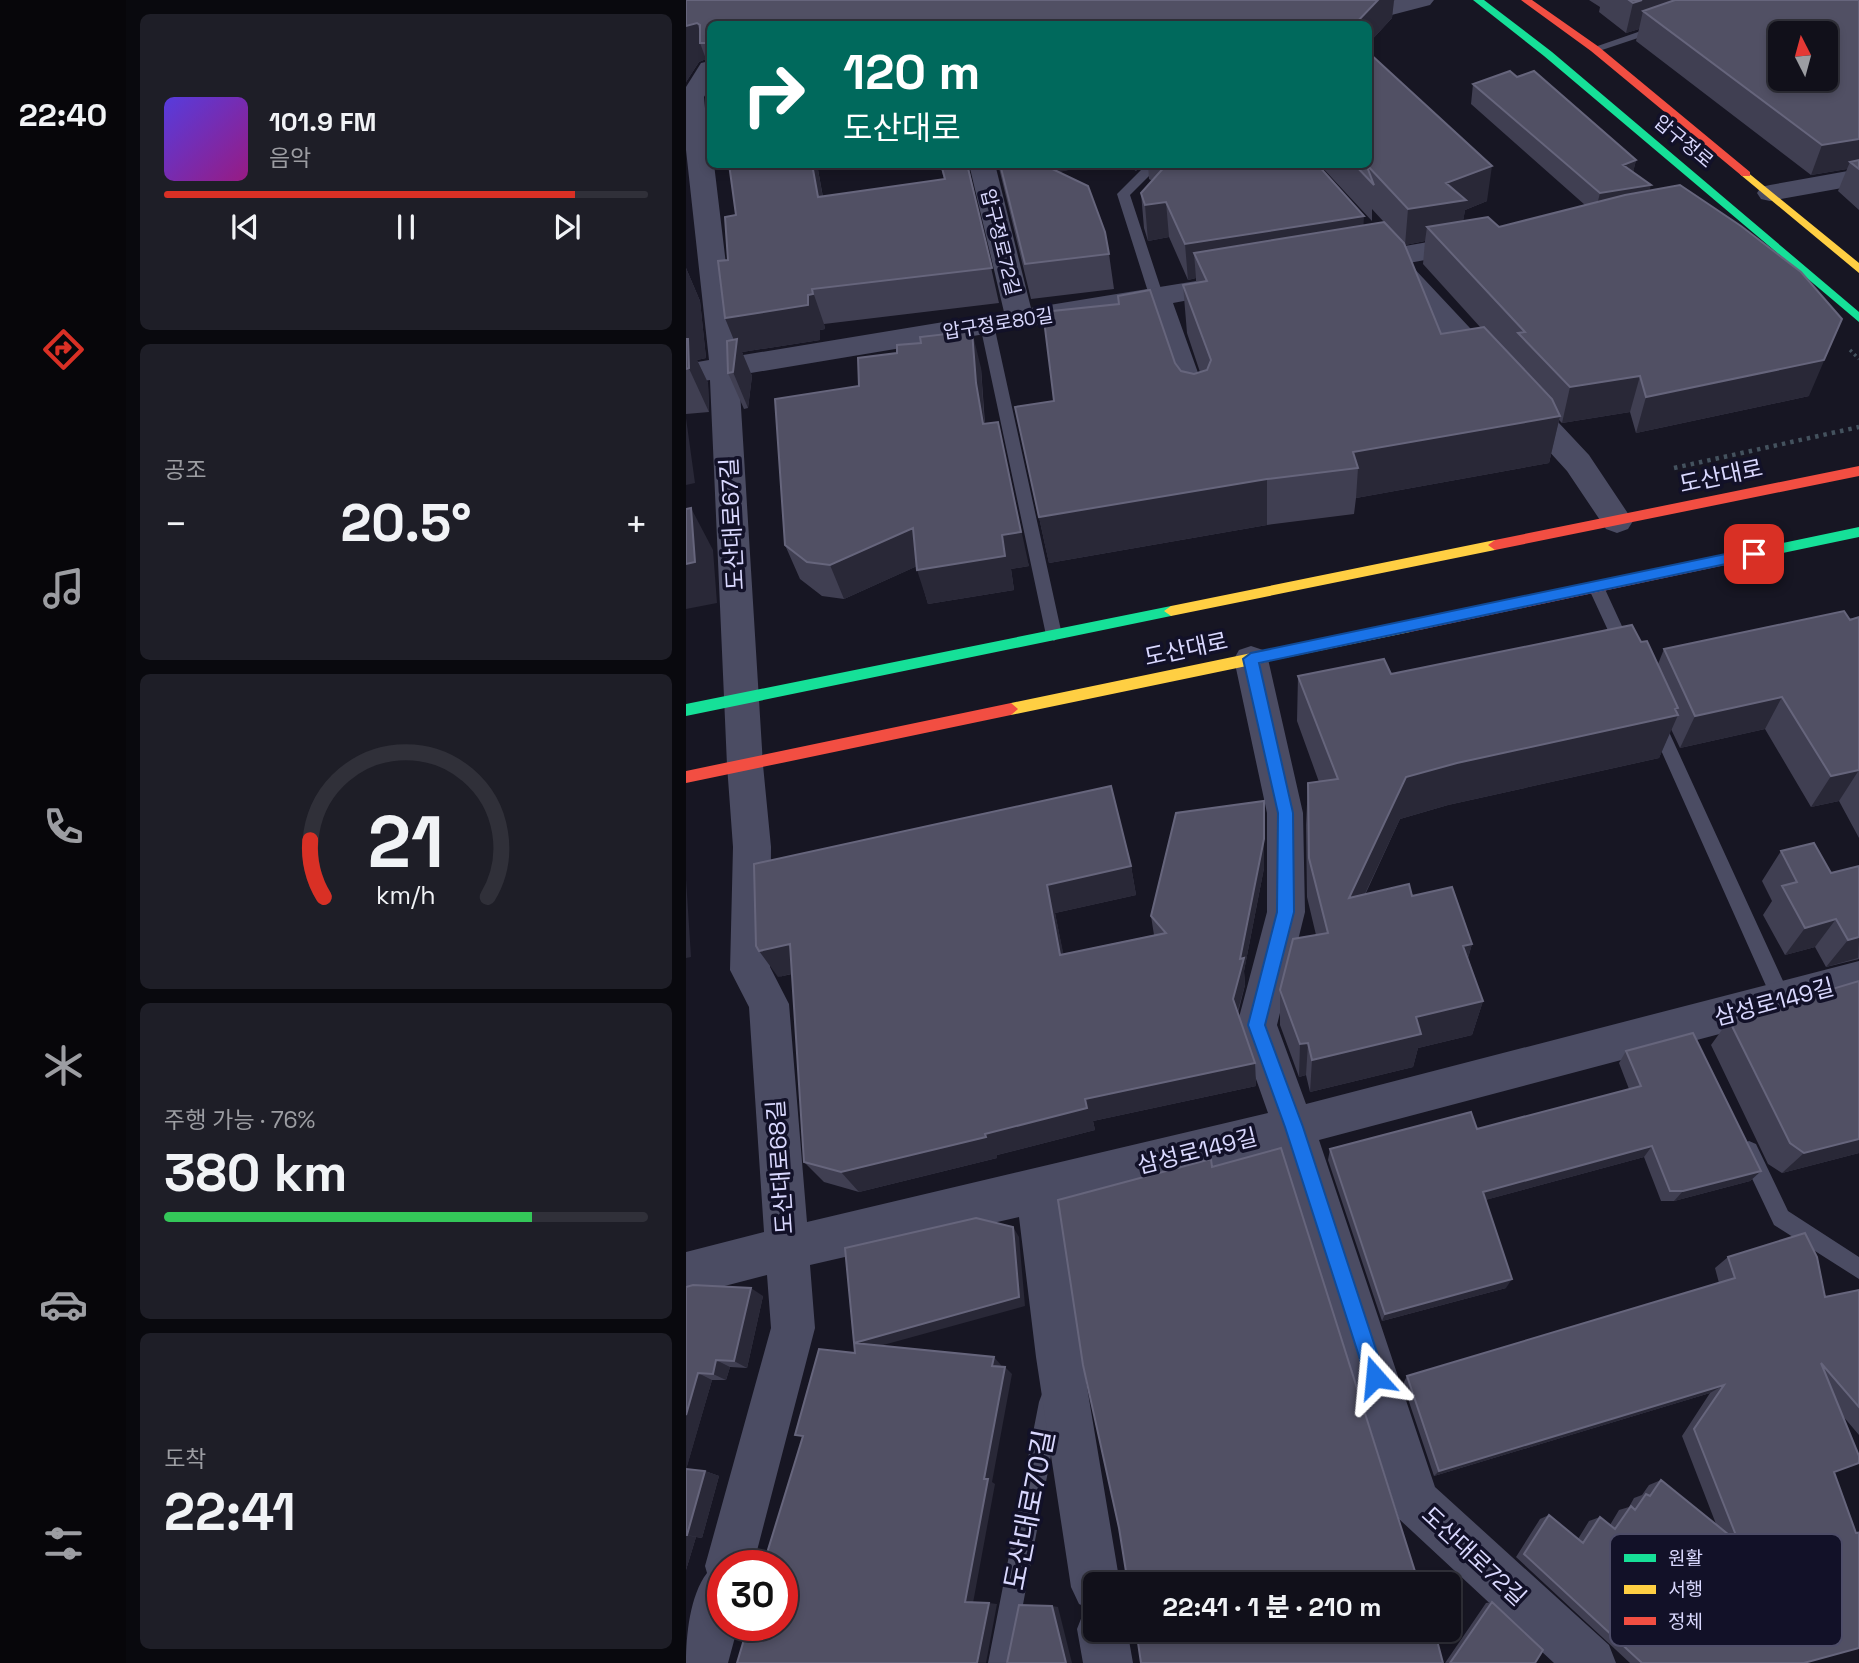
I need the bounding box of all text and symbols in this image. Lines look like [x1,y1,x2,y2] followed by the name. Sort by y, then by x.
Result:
[1768,21,1838,91] north arrow
[1768,21,1838,91] map controls
[843,41,980,103] text: 120 m
[728,49,819,140] icon: right
[19,95,107,135] text: 22:40
[269,105,377,139] text: 101.9 FM
[843,108,961,148] text: 도산대로
[1649,109,1718,173] street label: 압구정로
[269,143,311,173] text: 음악
[975,186,1026,298] street label: 압구정로72길
[226,208,264,246] icon: previous
[387,208,425,246] icon: pause
[548,208,586,246] icon: next
[941,302,1055,345] street label: 압구정로80길
[39,325,88,374] icon: directions
[1676,453,1766,499] street label: 도산대로
[164,455,206,485] text: 공조
[714,457,750,591] street label: 도산대로67길
[340,490,472,556] text: 20.5°
[164,500,188,548] text: −
[624,500,648,548] text: +
[1724,524,1784,584] pin
[1735,535,1773,573] icon: arrive
[39,564,88,613] icon: music
[1141,626,1231,672] street label: 도산대로
[368,796,444,889] text: 21
[39,802,88,851] icon: phone
[376,879,436,911] text: km/h
[1711,972,1837,1032] street label: 삼성로149길
[39,1041,88,1090] icon: climate
[760,1099,800,1235] street label: 도산대로68길
[164,1105,315,1135] text: 주행 가능 · 76%
[1134,1122,1260,1180] street label: 삼성로149길
[164,1140,347,1206] text: 380 km
[39,1280,88,1329] icon: car
[1338,1340,1412,1414] position arrow
[996,1427,1062,1593] street label: 도산대로70길
[164,1444,206,1474] text: 도착
[164,1479,296,1545] text: 22:41
[1415,1500,1533,1612] street label: 도산대로72길
[39,1519,88,1568] icon: filters
[1610,1534,1842,1646] legend
[1668,1546,1703,1571] text: 원활
[707,1550,798,1641] speed limit sign: 30
[1668,1577,1703,1602] text: 서행
[1163,1590,1381,1624] text: 22:41 · 1 분 · 210 m
[1668,1609,1703,1634] text: 정체

